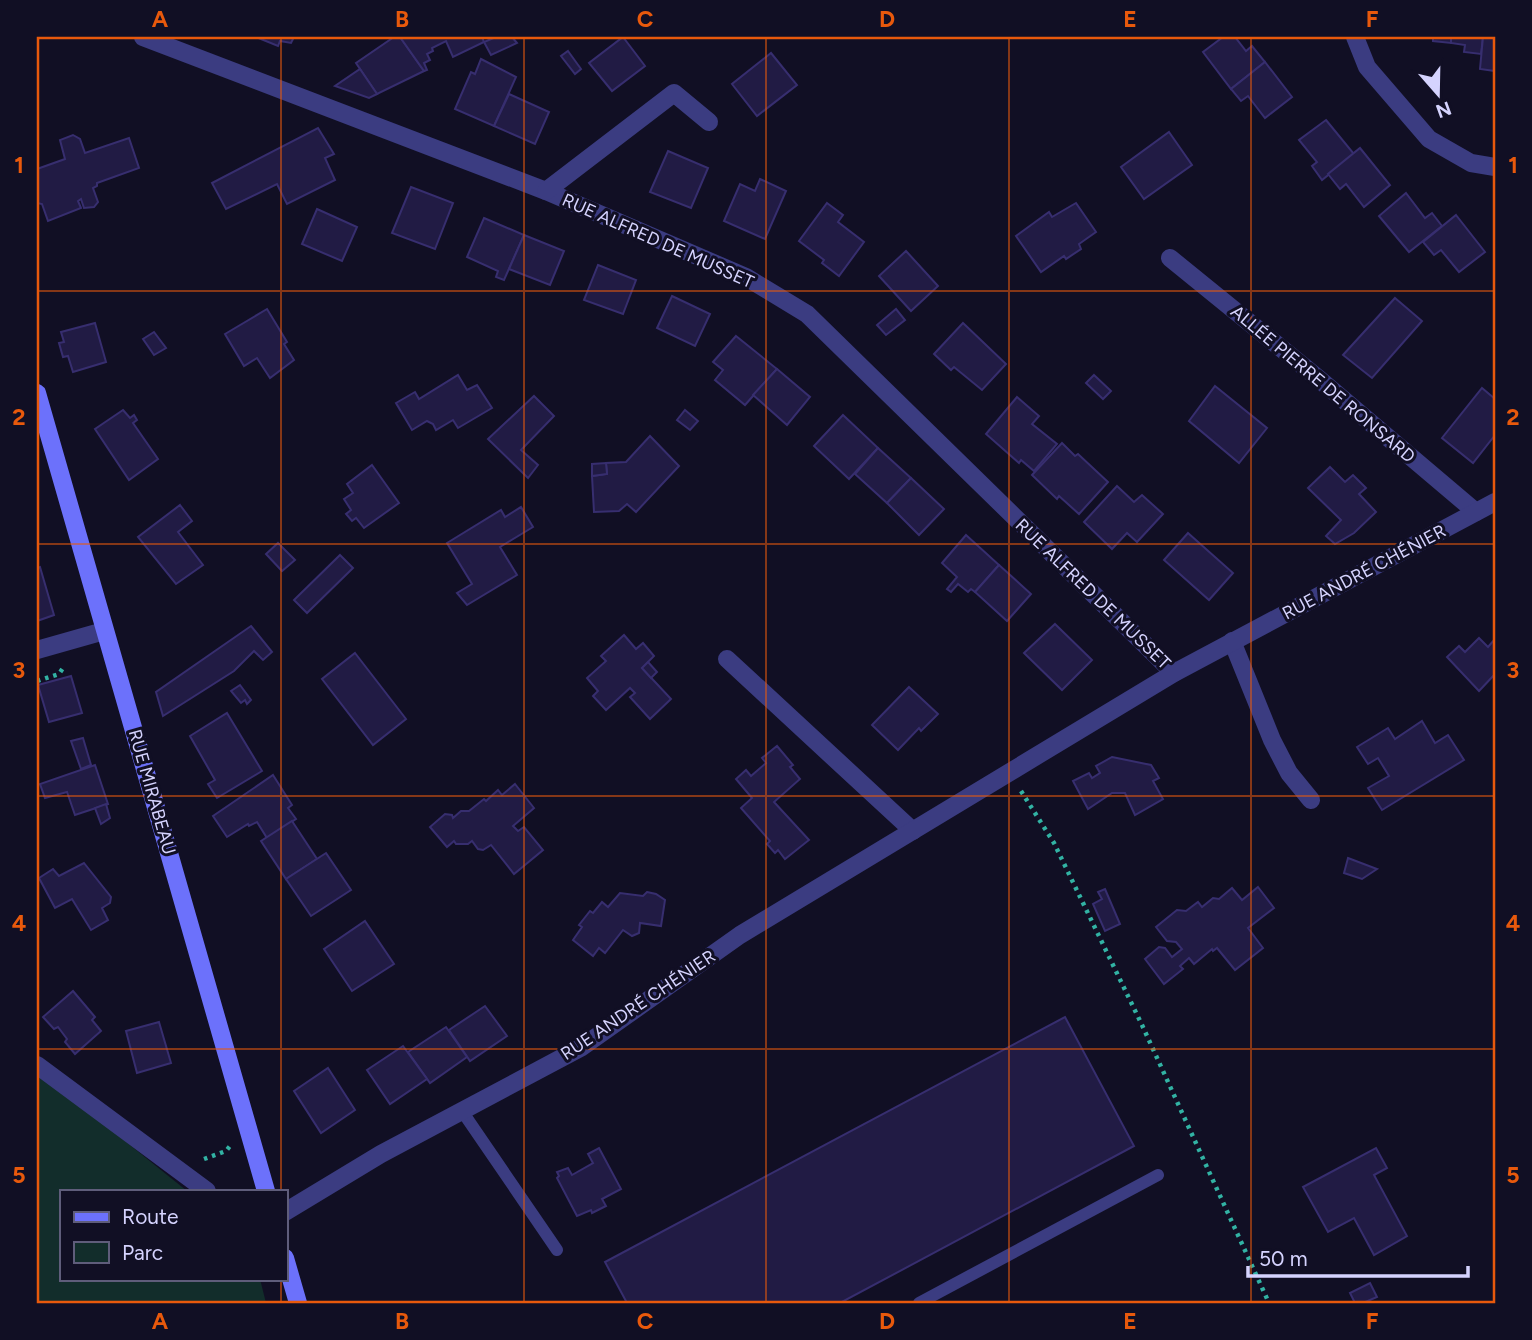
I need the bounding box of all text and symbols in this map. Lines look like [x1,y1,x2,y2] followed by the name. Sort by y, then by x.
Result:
[152,5,169,33] text: A
[395,5,409,33] text: B
[637,5,654,33] text: C
[879,5,895,33] text: D
[1123,5,1137,33] text: E
[1366,5,1379,33] text: F
[1402,60,1472,130] north arrow
[1433,96,1454,123] text: N
[14,151,24,179] text: 1
[1508,151,1518,179] text: 1
[559,189,757,293] street label: RUE ALFRED DE MUSSET
[1226,300,1420,468] street label: ALLÉE PIERRE DE RONSARD
[12,403,26,431] text: 2
[1506,403,1520,431] text: 2
[1011,514,1175,674] street label: RUE ALFRED DE MUSSET
[1279,520,1449,624] street label: RUE ANDRÉ CHÉNIER
[13,656,25,684] text: 3
[1507,656,1519,684] text: 3
[124,727,180,857] street label: RUE MIRABEAU
[12,909,26,937] text: 4
[1506,909,1520,937] text: 4
[556,945,720,1065] street label: RUE ANDRÉ CHÉNIER
[12,1161,26,1189] text: 5
[1506,1161,1520,1189] text: 5
[60,1190,287,1280] legend
[122,1204,178,1229] text: Route
[1248,1235,1469,1279] scale bar
[122,1240,163,1265] text: Parc
[1259,1246,1308,1271] text: 50 m
[152,1307,169,1335] text: A
[395,1307,409,1335] text: B
[637,1307,654,1335] text: C
[879,1307,895,1335] text: D
[1123,1307,1137,1335] text: E
[1366,1307,1379,1335] text: F

